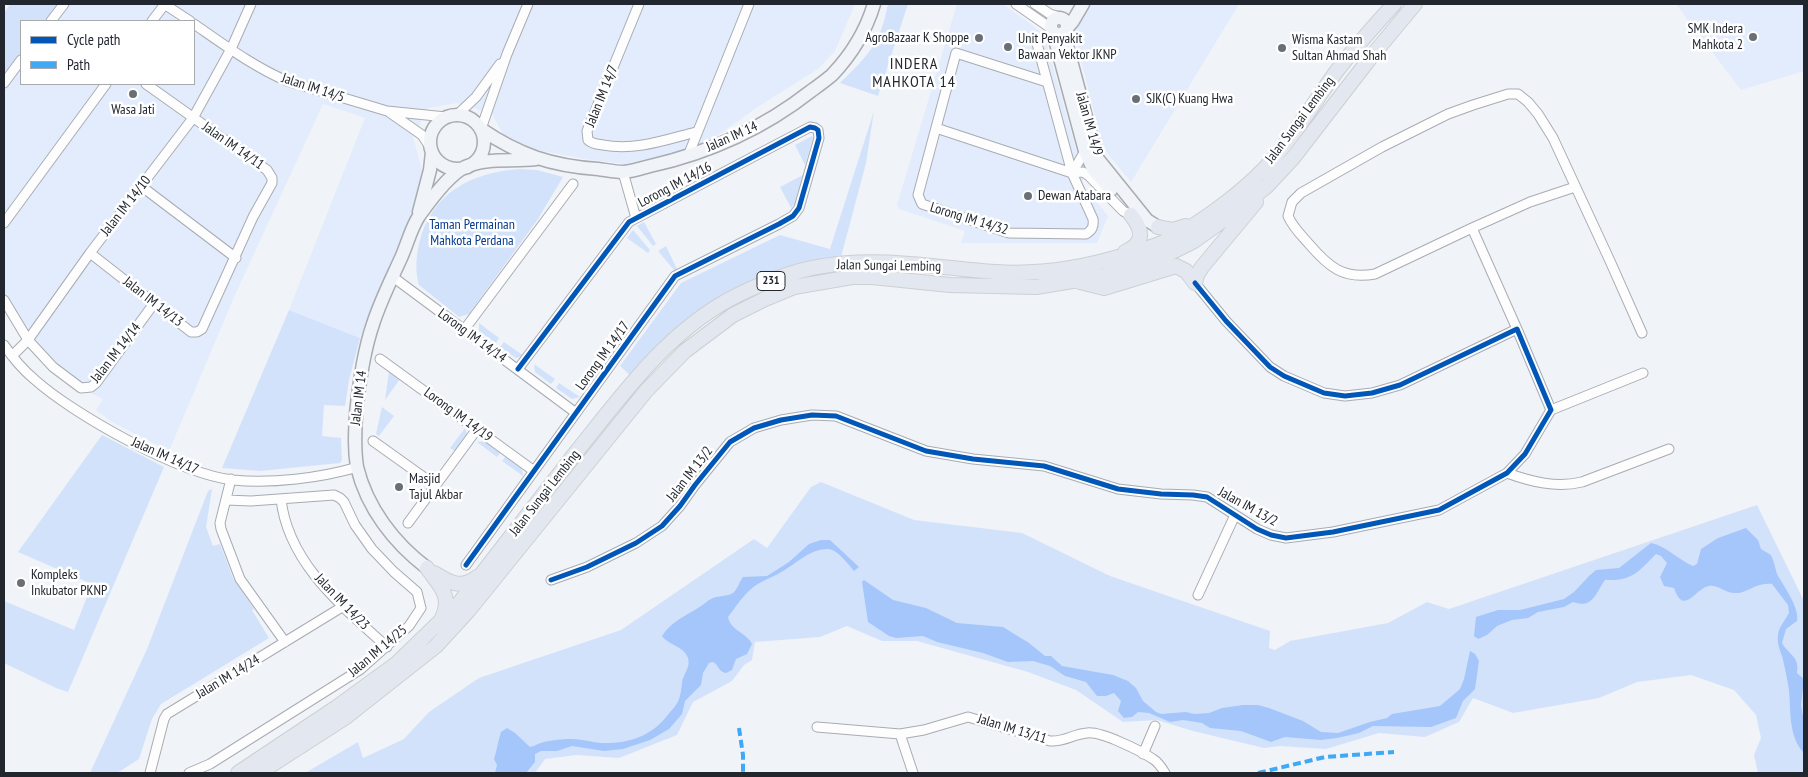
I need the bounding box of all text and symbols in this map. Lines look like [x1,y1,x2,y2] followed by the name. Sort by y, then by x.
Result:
[20,20,195,85] legend
[1688,21,1743,54] place label: SMK Indera Mahkota 2
[67,30,120,49] text: Cycle path
[865,30,969,46] place label: AgroBazaar K Shoppe
[1018,31,1116,64] place label: Unit Penyakit Bawaan Vektor JKNP
[1747,31,1759,43] marker: SMK Indera Mahkota 2
[973,32,985,44] marker: AgroBazaar K Shoppe
[1292,32,1386,64] place label: Wisma Kastam Sultan Ahmad Shah
[1002,41,1014,53] marker: Unit Penyakit Bawaan Vektor JKNP
[1276,42,1288,54] marker: Wisma Kastam Sultan Ahmad Shah
[871,54,957,92] district label: INDERA MAHKOTA 14
[67,55,90,74] text: Path
[582,63,622,129] street label: Jalan IM 14/7
[279,70,347,106] street label: Jalan IM 14/5
[1262,73,1338,167] street label: Jalan Sungai Lembing
[127,88,139,100] marker: Wasa Jati
[1072,90,1106,158] street label: Jalan IM 14/9
[1146,91,1233,107] place label: SJK(C) Kuang Hwa
[1130,93,1142,105] marker: SJK(C) Kuang Hwa
[111,102,155,118] place label: Wasa Jati
[704,118,760,156] street label: Jalan IM 14
[199,119,267,173] street label: Jalan IM 14/11
[635,159,715,211] street label: Lorong IM 14/16
[97,173,155,239] street label: Jalan IM 14/10
[1038,188,1111,204] place label: Dewan Atabara
[1022,190,1034,202] marker: Dewan Atabara
[928,199,1010,239] street label: Lorong IM 14/32
[429,217,515,250] park label: Taman Permainan Mahkota Perdana
[837,257,941,275] street label: Jalan Sungai Lembing
[757,272,785,290] road number: 231
[120,273,186,331] street label: Jalan IM 14/13
[434,305,510,367] street label: Lorong IM 14/14
[572,318,634,394] street label: Lorong IM 14/17
[87,320,145,386] street label: Jalan IM 14/14
[347,370,371,426] street label: Jalan IM 14
[420,384,496,446] street label: Lorong IM 14/19
[129,434,201,478] street label: Jalan IM 14/17
[663,443,717,505] street label: Jalan IM 13/2
[506,447,584,539] street label: Jalan Sungai Lembing
[409,471,463,504] place label: Masjid Tajul Akbar
[393,481,405,493] marker: Masjid Tajul Akbar
[1215,484,1281,530] street label: Jalan IM 13/2
[31,567,107,600] place label: Kompleks Inkubator PKNP
[311,570,373,634] street label: Jalan IM 14/23
[15,577,27,589] marker: Kompleks Inkubator PKNP
[345,622,411,680] street label: Jalan IM 14/25
[193,651,263,703] street label: Jalan IM 14/24
[975,711,1049,747] street label: Jalan IM 13/11

